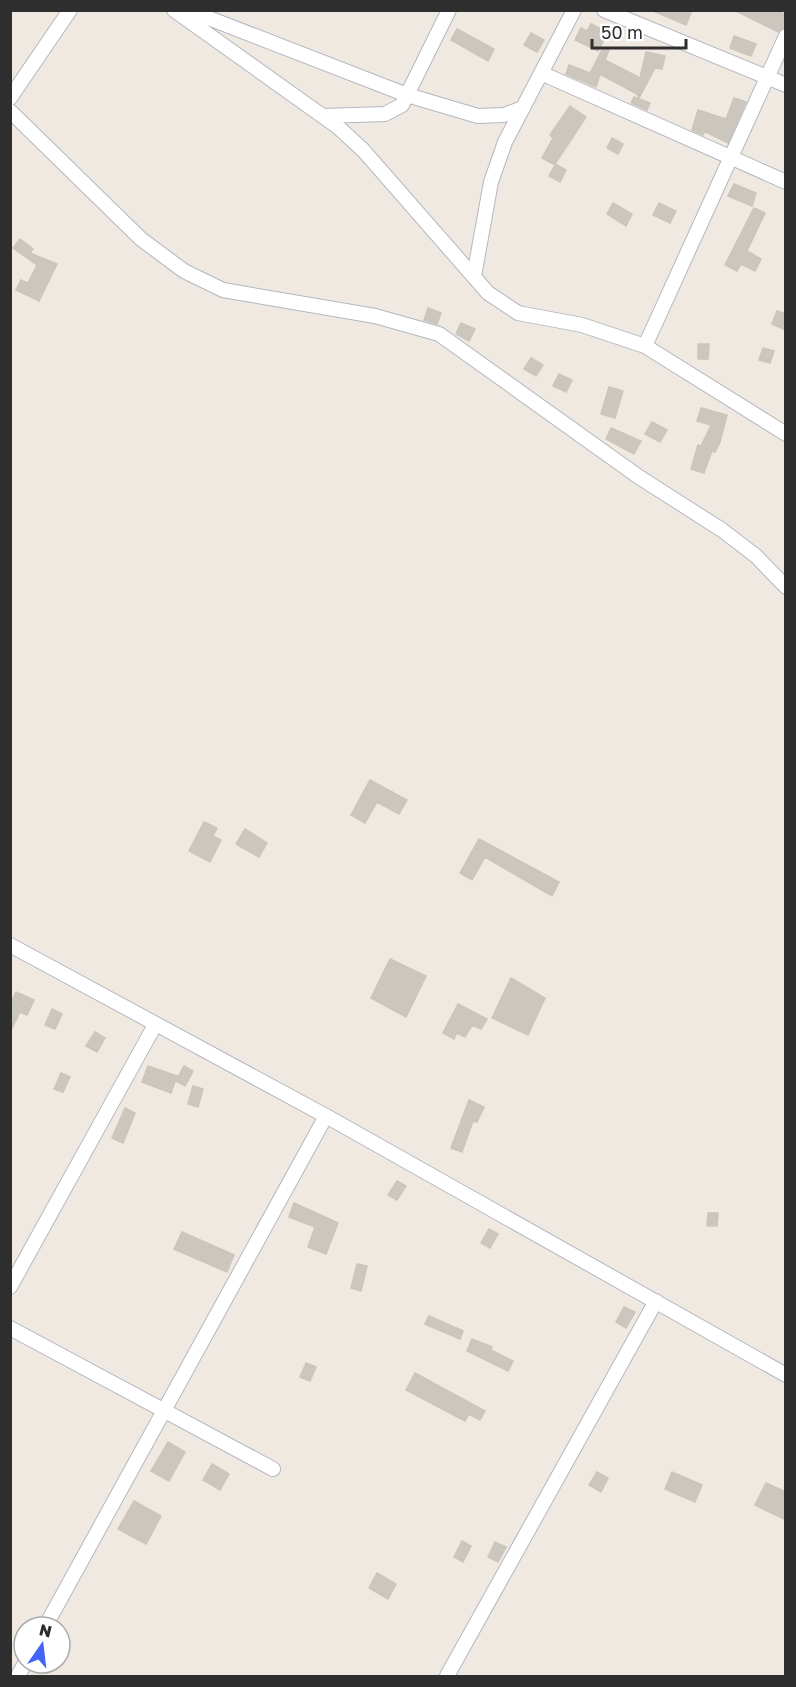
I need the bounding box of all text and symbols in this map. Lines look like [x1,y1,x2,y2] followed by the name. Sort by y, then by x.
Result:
[592,12,686,50] scale bar
[601,21,643,43] text: 50 m
[12,1615,72,1675] north arrow
[37,1619,54,1642] text: N

